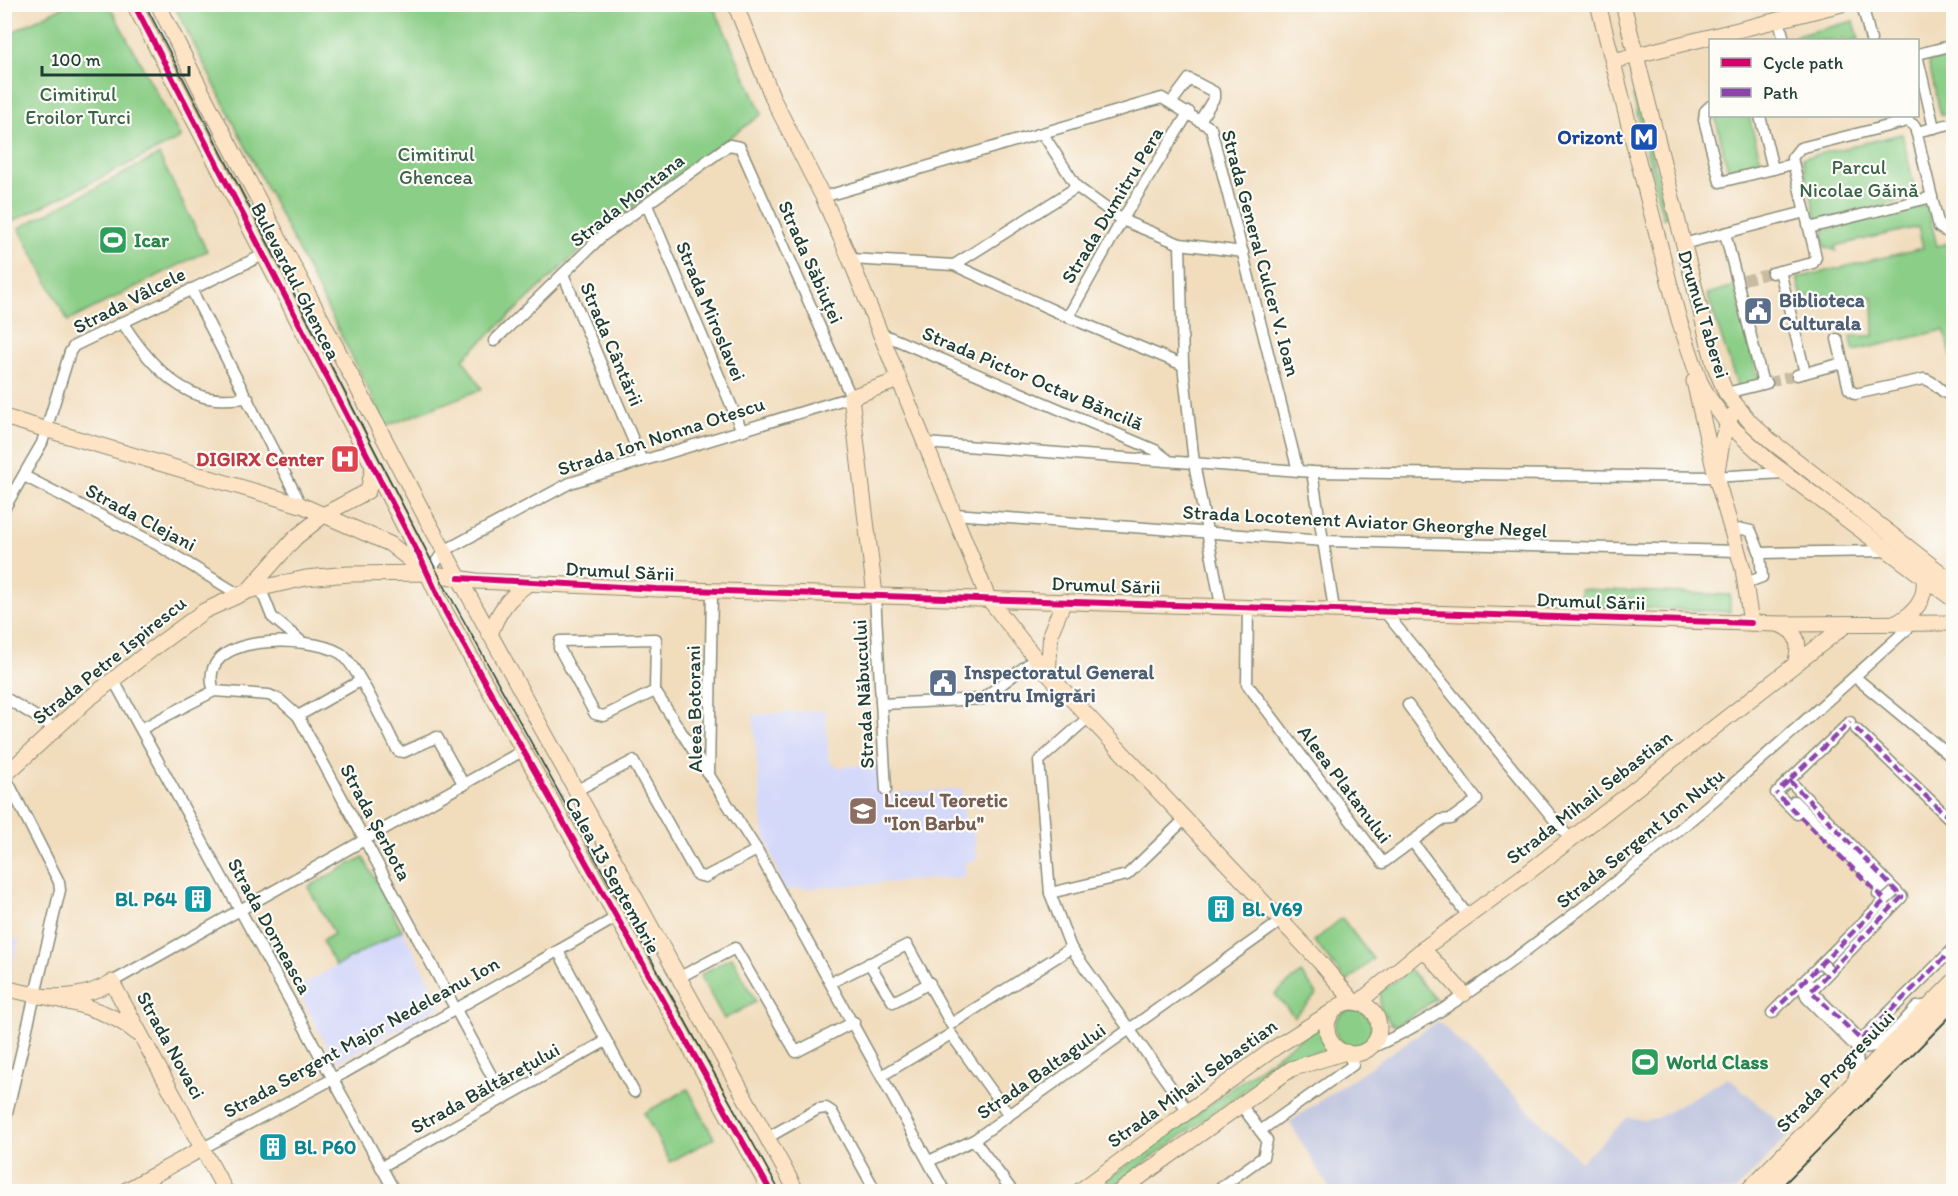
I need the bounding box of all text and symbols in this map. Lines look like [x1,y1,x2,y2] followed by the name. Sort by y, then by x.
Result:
[42,39,189,77] scale bar
[1709,39,1919,117] legend
[51,49,101,71] text: 100 m
[1763,52,1844,74] text: Cycle path
[25,82,131,129] park label: Cimitirul Eroilor Turci
[1763,82,1798,104] text: Path
[1628,121,1660,153] metro station icon: Orizont
[1056,122,1169,288] street label: Strada Dumitru Pera
[1557,125,1623,149] place label: Orizont
[1216,127,1306,379] street label: Strada General Culcer V. Ioan
[397,142,475,189] park label: Cimitirul Ghencea
[565,148,689,252] street label: Strada Montana
[1799,155,1919,202] park label: Parcul Nicolae Găină
[773,197,849,327] street label: Strada Săbiuței
[246,198,346,364] street label: Bulevardul Ghencea
[97,224,129,256] sports icon: Icar
[134,228,169,252] place label: Icar
[671,238,751,384] street label: Strada Miroslavei
[1673,247,1735,381] street label: Drumul Taberei
[69,261,189,339] street label: Strada Vâlcele
[575,278,649,410] street label: Strada Cântării
[1779,288,1865,335] place label: Biblioteca Culturala
[1742,295,1774,327] public building icon: Biblioteca Culturala
[919,321,1148,436] street label: Strada Pictor Octav Băncilă
[554,391,768,481] street label: Strada Ion Nonna Otescu
[329,443,361,475] hospital icon: DIGIRX Center
[196,447,325,471] place label: DIGIRX Center
[82,478,200,556] street label: Strada Clejani
[1182,499,1548,543] street label: Strada Locotenent Aviator Gheorghe Negel
[565,556,675,586] street label: Drumul Sării
[1051,571,1161,599] street label: Drumul Sării
[1536,587,1646,615] street label: Drumul Sării
[27,591,191,729] street label: Strada Petre Ispirescu
[847,619,879,769] street label: Strada Năbucului
[681,645,707,773] street label: Aleea Botorani
[963,660,1154,708] place label: Inspectoratul General pentru Imigrări
[927,667,959,699] public building icon: Inspectoratul General pentru Imigrări
[1293,720,1397,848] street label: Aleea Platanului
[1501,725,1677,869] street label: Strada Mihail Sebastian
[335,759,417,885] street label: Strada Șerbota
[1551,763,1729,913] street label: Strada Sergent Ion Nuțu
[884,788,1008,835] place label: Liceul Teoretic "Ion Barbu"
[560,792,666,958] street label: Calea 13 Septembrie
[847,795,879,827] school or university icon: Liceul Teoretic "Ion Barbu"
[223,854,318,999] street label: Strada Dorneasca
[182,883,214,915] building icon: Bl. P64
[115,887,177,911] place label: Bl. P64
[1205,893,1237,925] building icon: Bl. V69
[1242,897,1303,921] place label: Bl. V69
[219,951,503,1123] street label: Strada Sergent Major Nedeleanu Ion
[132,987,210,1103] street label: Strada Novaci
[1771,1005,1899,1137] street label: Strada Progresului
[1102,1013,1282,1153] street label: Strada Mihail Sebastian
[972,1018,1110,1124] street label: Strada Baltagului
[406,1037,564,1139] street label: Strada Băltărețului
[1629,1046,1661,1078] sports icon: World Class
[1666,1050,1768,1074] place label: World Class
[257,1131,289,1163] building icon: Bl. P60
[294,1135,356,1159] place label: Bl. P60

